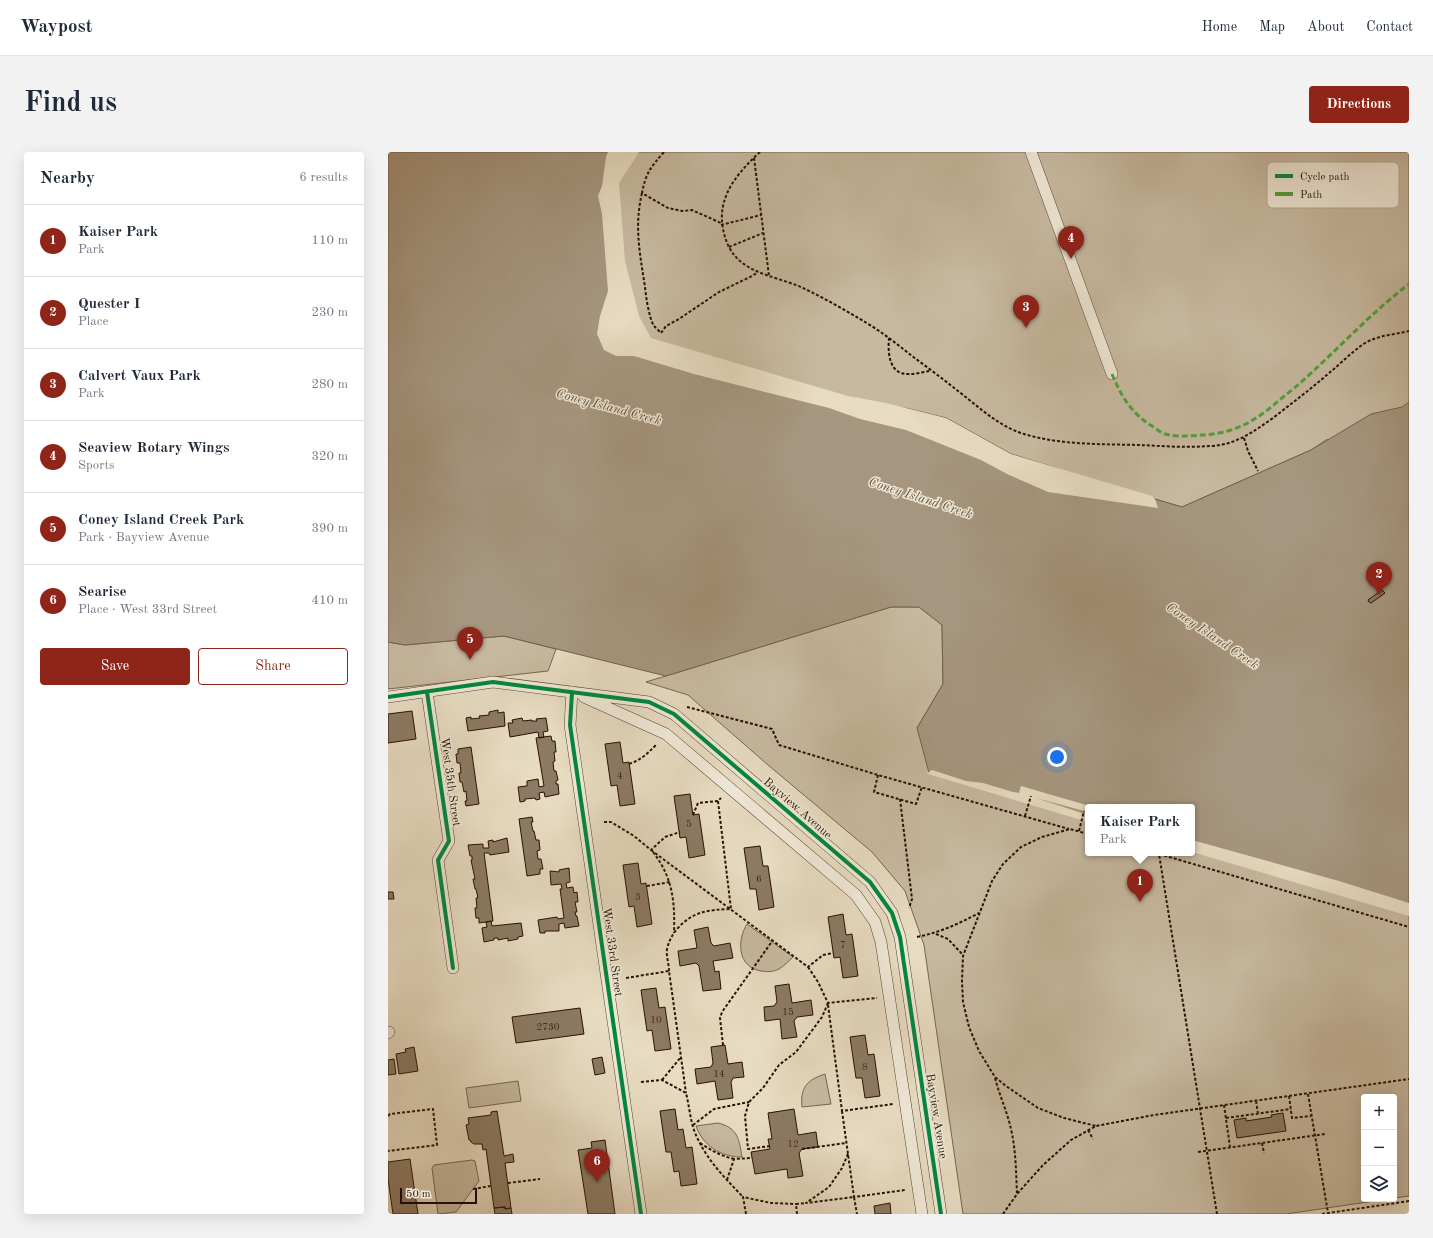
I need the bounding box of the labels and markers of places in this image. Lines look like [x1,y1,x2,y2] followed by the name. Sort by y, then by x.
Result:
[1058,226,1084,259] pin: 4
[1013,295,1039,328] pin: 3
[1366,562,1392,595] pin: 2
[457,627,483,660] pin: 5
[1127,869,1153,902] pin: 1
[584,1149,610,1182] pin: 6

